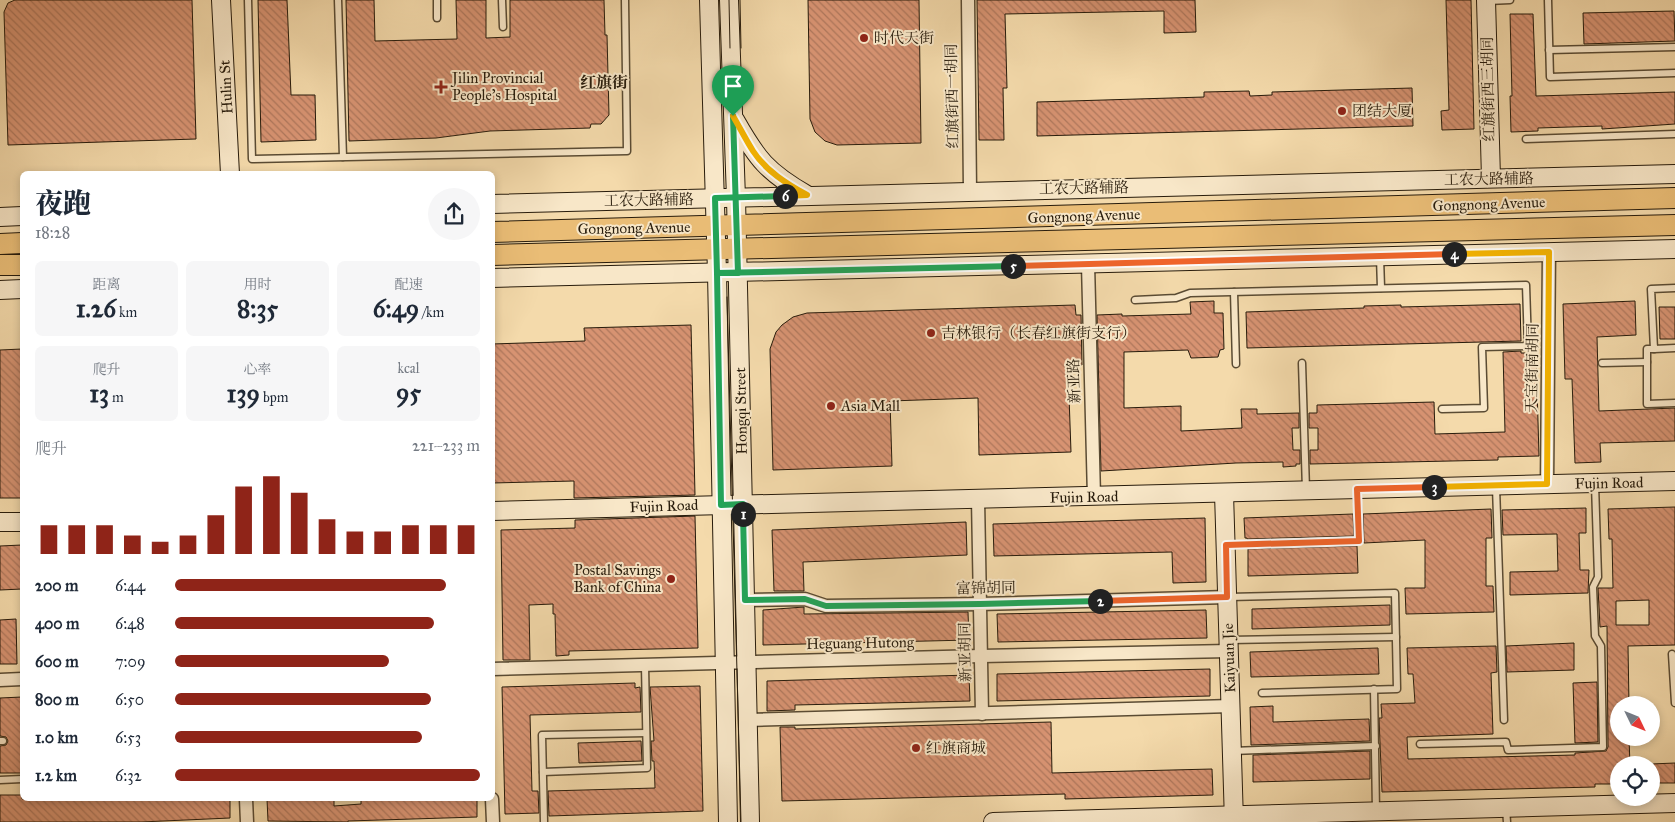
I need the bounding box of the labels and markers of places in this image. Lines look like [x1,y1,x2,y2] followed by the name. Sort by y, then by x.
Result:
[874,29,934,47] place label: 时代天街
[858,32,870,44] marker: 时代天街
[712,65,754,116] pin
[450,69,558,104] place label: Jilin Provincial People's Hospital
[434,80,448,94] marker: Jilin Provincial People's Hospital
[1352,102,1412,120] place label: 团结大厦
[1336,105,1348,117] marker: 团结大厦
[772,184,798,208] pin: 6
[1442,242,1466,266] pin: 4
[1000,254,1026,278] pin: 5
[941,324,1136,342] place label: 吉林银行（长春红旗街支行）
[925,327,937,339] marker: 吉林银行（长春红旗街支行）
[840,397,901,415] place label: Asia Mall
[825,400,837,412] marker: Asia Mall
[1422,474,1446,500] pin: 3
[730,502,756,526] pin: 1
[573,561,662,596] place label: Postal Savings Bank of China
[665,573,677,585] marker: Postal Savings Bank of China
[1088,588,1112,614] pin: 2
[926,739,986,757] place label: 红旗商城
[910,742,922,754] marker: 红旗商城

